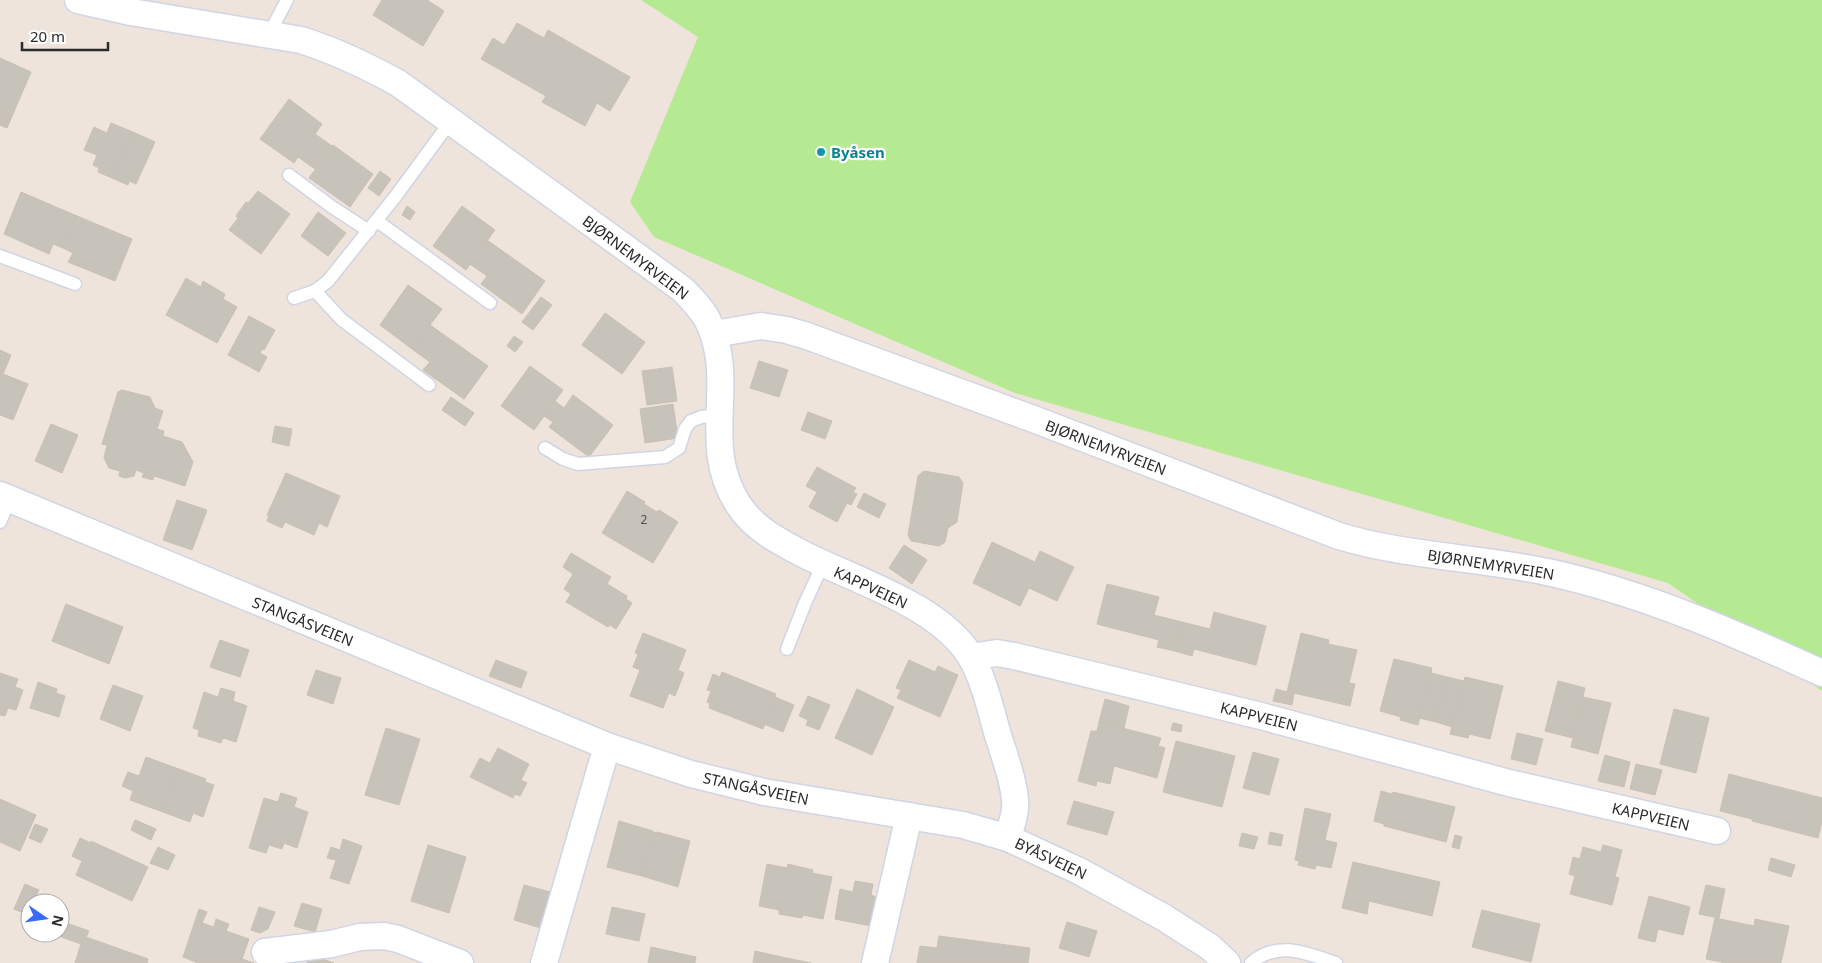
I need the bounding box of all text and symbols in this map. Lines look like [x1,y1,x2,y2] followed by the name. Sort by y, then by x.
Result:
[22,20,109,52] scale bar
[30,26,65,46] text: 20 m
[831,142,885,162] place label: Byåsen
[815,146,827,158] marker: Byåsen
[579,210,693,304] street label: BJØRNEMYRVEIEN
[1043,415,1169,479] street label: BJØRNEMYRVEIEN
[641,511,648,528] house number: 2
[1426,544,1556,584] street label: BJØRNEMYRVEIEN
[831,561,911,613] street label: KAPPVEIEN
[249,592,357,650] street label: STANGÅSVEIEN
[1218,697,1300,735] street label: KAPPVEIEN
[701,767,811,809] street label: STANGÅSVEIEN
[1610,797,1692,835] street label: KAPPVEIEN
[1012,833,1090,883] street label: BYÅSVEIEN
[20,893,70,943] north arrow
[48,913,69,929] text: N

